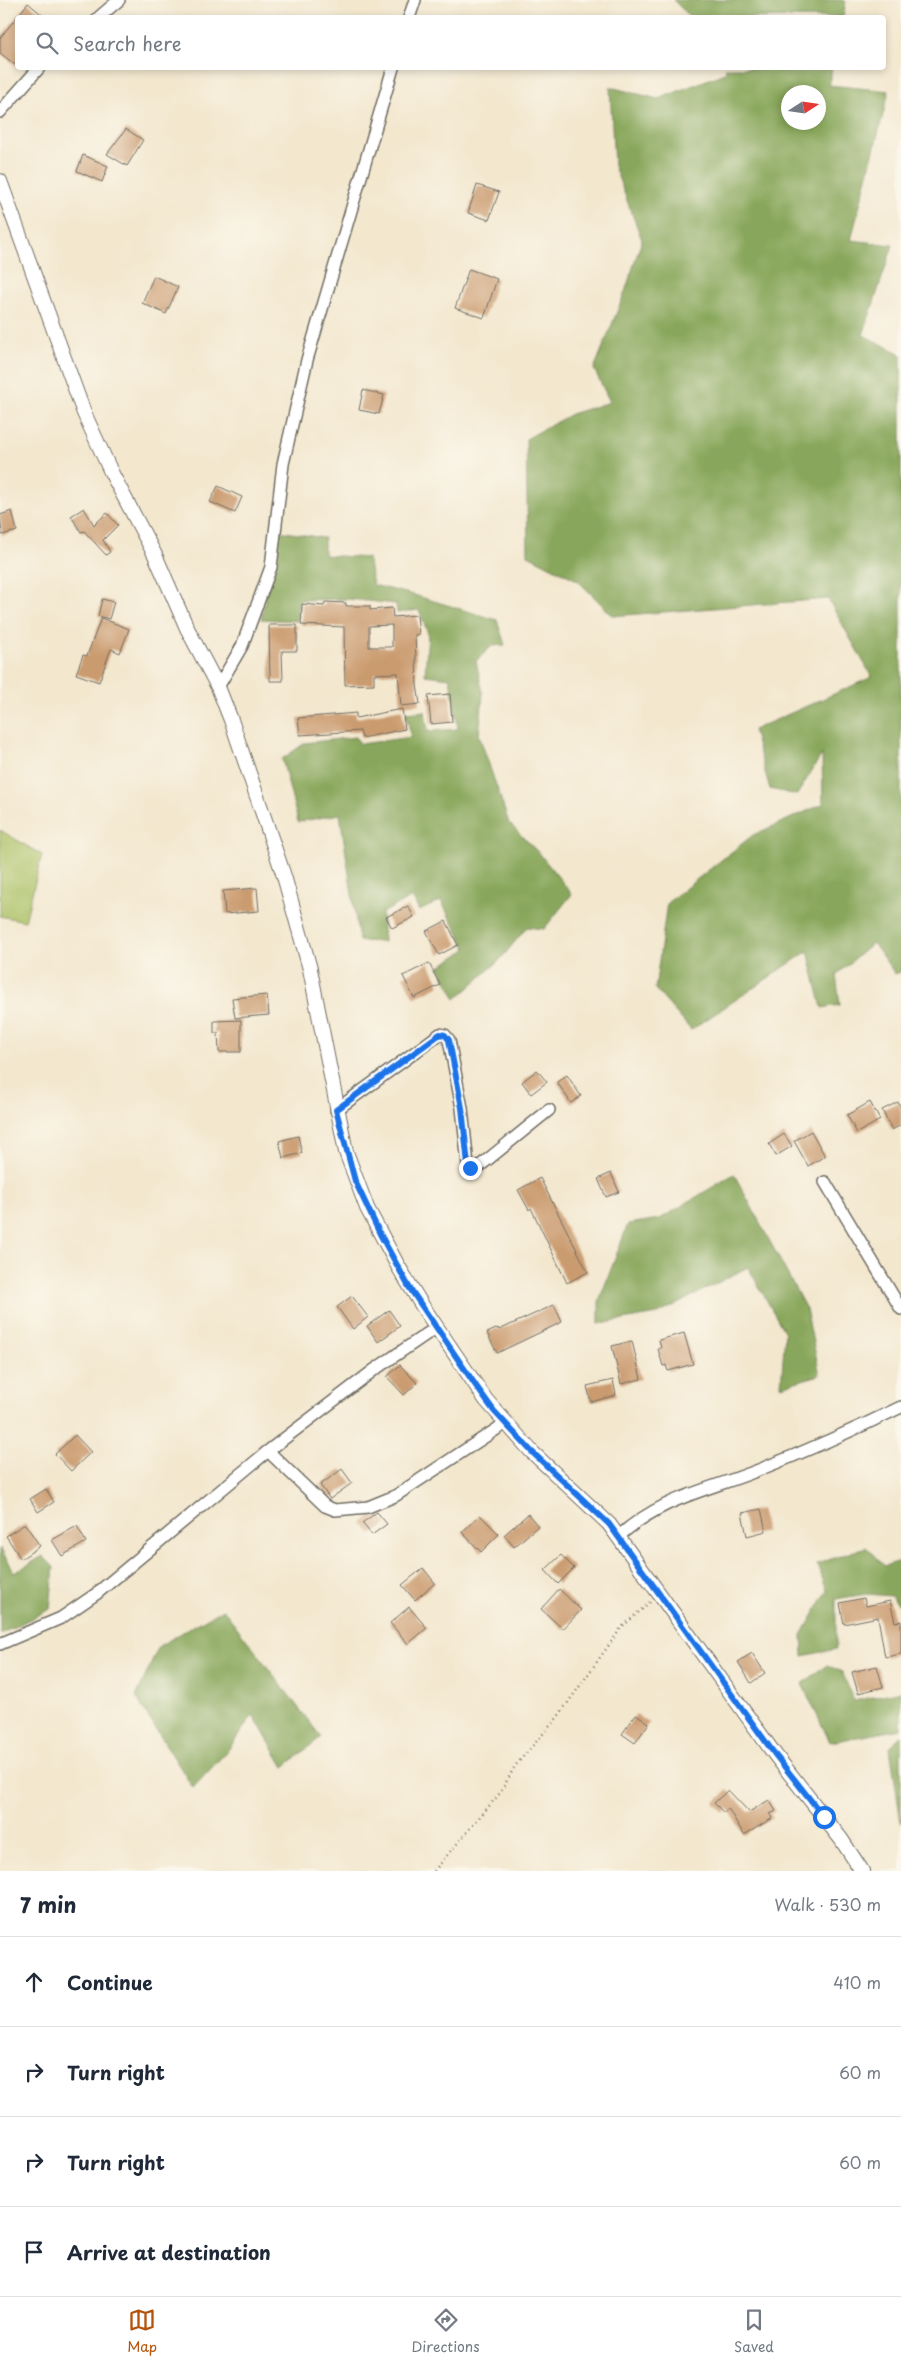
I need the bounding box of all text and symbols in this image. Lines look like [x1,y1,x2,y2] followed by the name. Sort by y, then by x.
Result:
[15,15,886,70] search box
[33,29,61,57] icon: search
[73,29,182,57] text: Search here
[781,85,826,130] north arrow
[459,1157,482,1180] route end
[813,1806,836,1829] route start
[20,1888,76,1920] text: 7 min
[774,1892,881,1916] text: Walk · 530 m
[20,1968,48,1996] icon: ahead
[67,1968,153,1996] text: Continue
[833,1970,881,1994] text: 410 m
[20,2058,48,2086] icon: right
[67,2058,165,2086] text: Turn right
[839,2060,881,2084] text: 60 m
[20,2148,48,2176] icon: right
[67,2148,165,2176] text: Turn right
[839,2150,881,2174] text: 60 m
[20,2238,48,2266] icon: arrive
[67,2238,271,2266] text: Arrive at destination
[127,2306,157,2357] tab: Map
[412,2306,480,2357] tab: Directions
[734,2306,774,2357] tab: Saved

